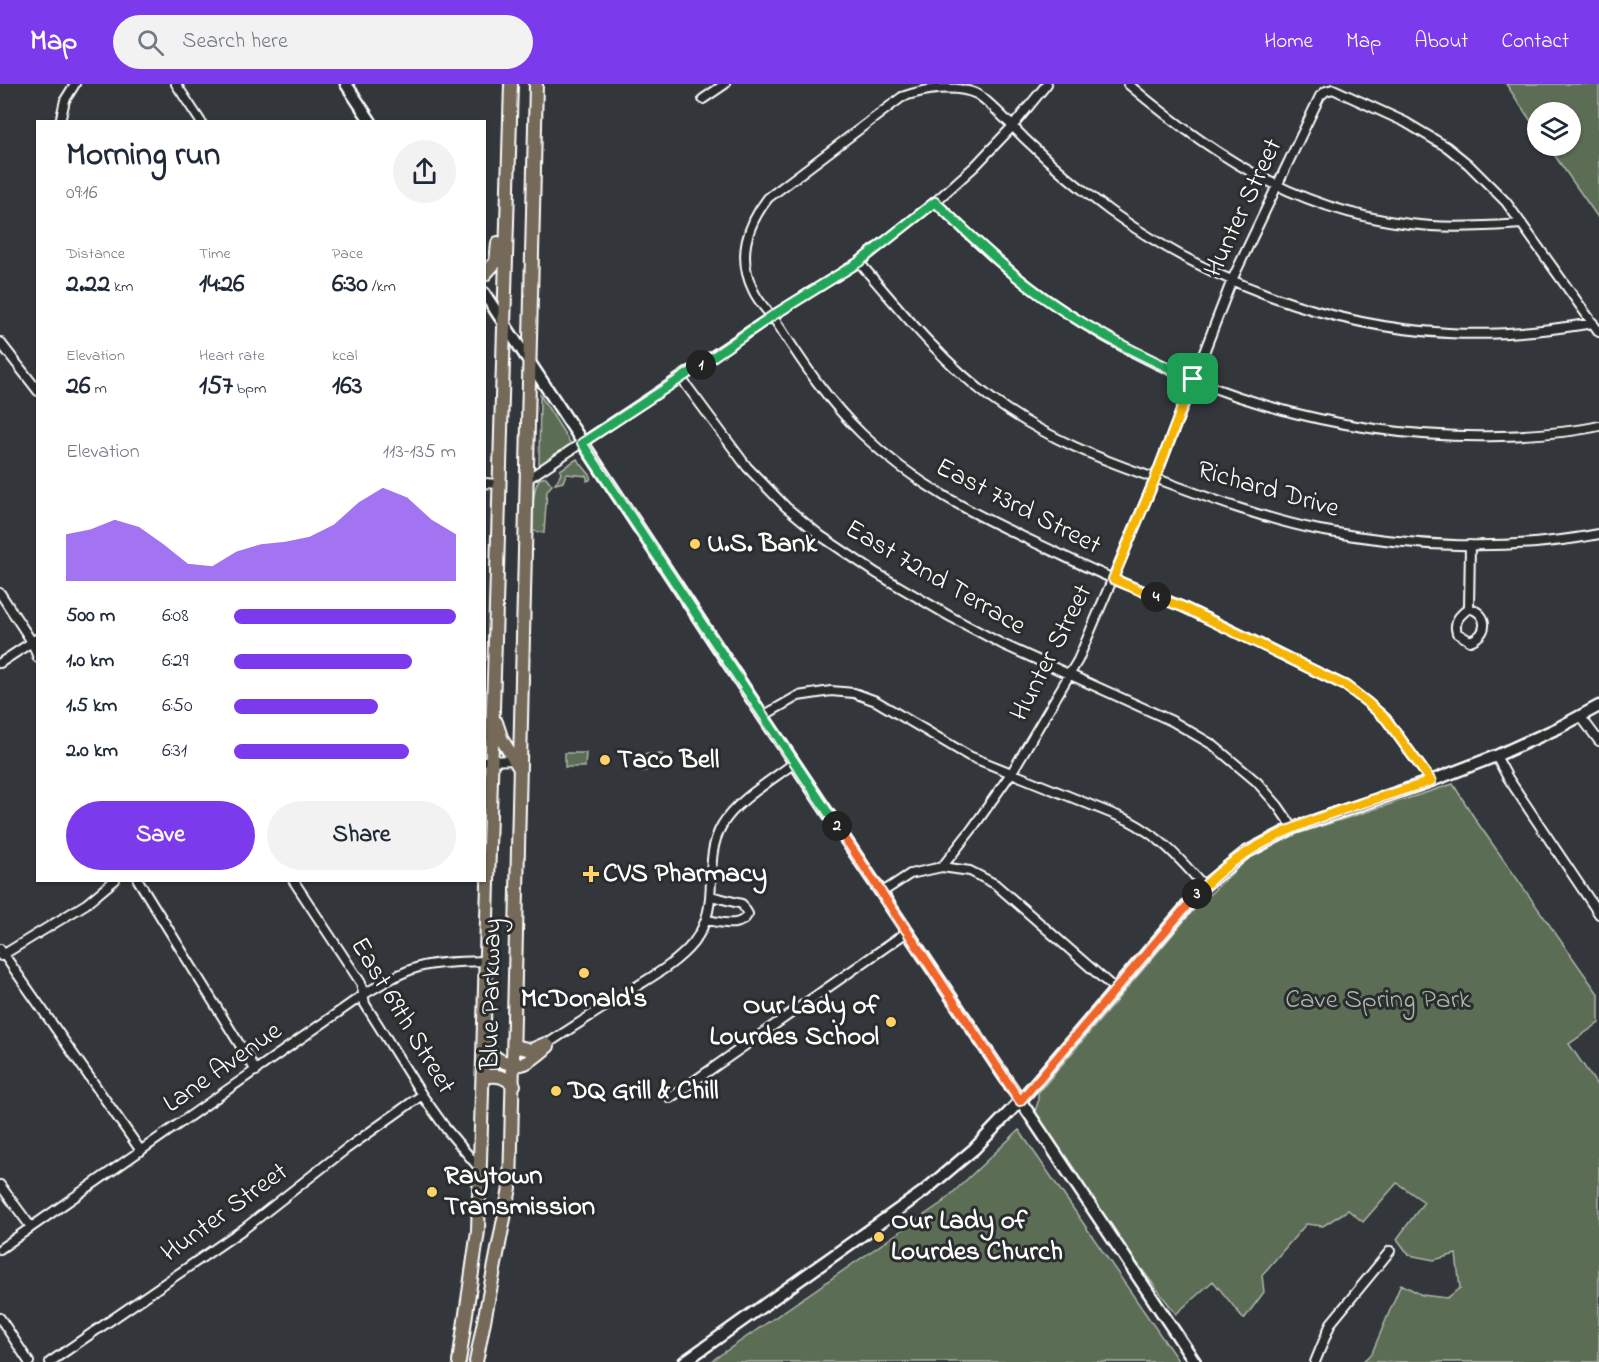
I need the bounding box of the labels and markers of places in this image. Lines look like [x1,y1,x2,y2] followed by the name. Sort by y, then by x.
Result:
[686,350,716,380] pin: 1
[1167,353,1218,404] pin
[707,525,818,564] place label: U.S. Bank
[688,537,702,551] marker: U.S. Bank
[1141,582,1171,612] pin: 4
[617,741,719,780] place label: Taco Bell
[598,753,612,767] marker: Taco Bell
[822,811,852,841] pin: 2
[603,855,767,894] place label: CVS Pharmacy
[584,867,598,881] marker: CVS Pharmacy
[1182,879,1212,909] pin: 3
[577,966,591,980] marker: McDonald's
[521,980,647,1019] place label: McDonald's
[710,987,879,1057] place label: Our Lady of Lourdes School
[884,1015,898,1029] marker: Our Lady of Lourdes School
[566,1072,719,1111] place label: DQ Grill & Chill
[549,1084,563,1098] marker: DQ Grill & Chill
[444,1157,595,1227] place label: Raytown Transmission
[425,1185,439,1199] marker: Raytown Transmission
[891,1202,1063,1272] place label: Our Lady of Lourdes Church
[872,1230,886,1244] marker: Our Lady of Lourdes Church

